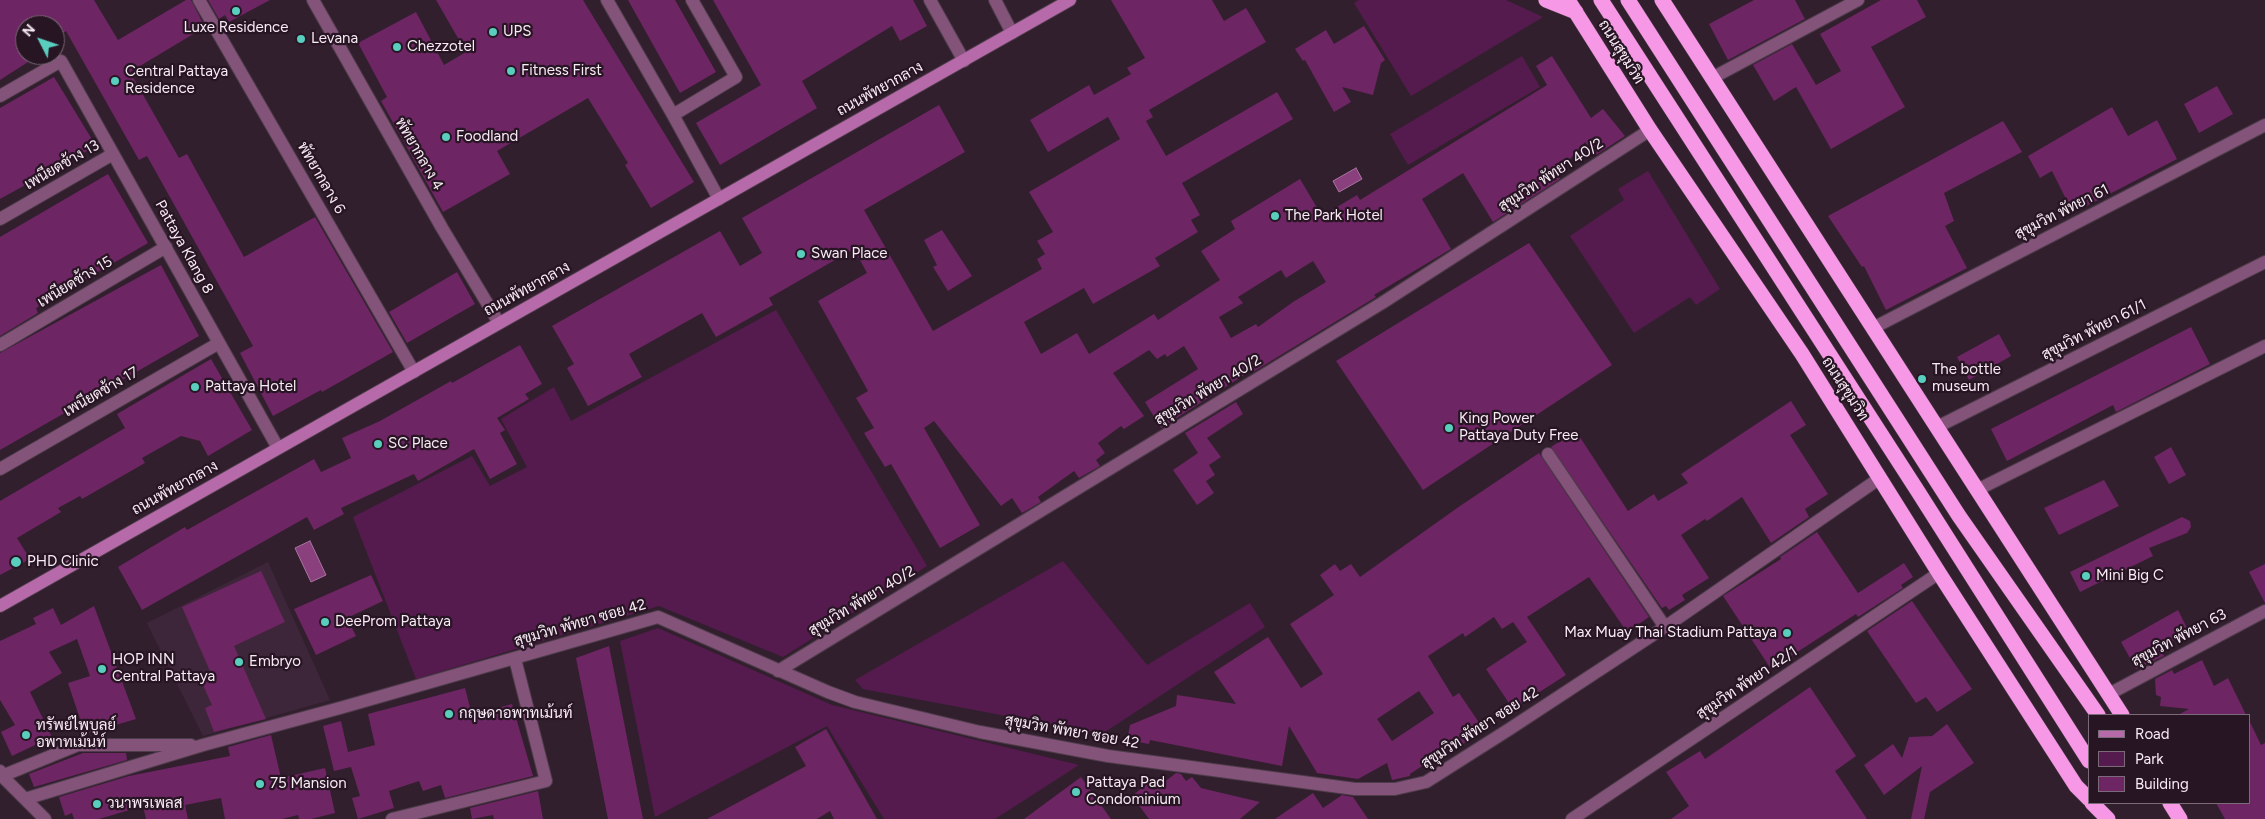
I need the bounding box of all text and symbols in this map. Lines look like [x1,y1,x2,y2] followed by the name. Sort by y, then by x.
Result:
[230,5,242,17] marker: Luxe Residence
[15,15,65,65] north arrow
[1594,17,1648,87] street label: ถนนสุขุมวิท
[184,19,288,37] place label: Luxe Residence
[19,21,39,40] text: N
[503,23,531,41] place label: UPS
[487,26,499,38] marker: UPS
[311,30,358,48] place label: Levana
[295,33,307,45] marker: Levana
[407,38,475,56] place label: Chezzotel
[391,41,403,53] marker: Chezzotel
[834,58,926,120] street label: ถนนพัทยากลาง
[521,62,602,80] place label: Fitness First
[125,63,228,98] place label: Central Pattaya Residence
[505,65,517,77] marker: Fitness First
[109,75,121,87] marker: Central Pattaya Residence
[391,114,447,194] street label: พัทยากลาง 4
[456,128,518,146] place label: Foodland
[440,131,452,143] marker: Foodland
[1495,134,1607,216] street label: สุขุมวิท พัทยา 40/2
[21,136,103,194] street label: เพนียดช้าง 13
[293,139,349,217] street label: พัทยากลาง 6
[2012,181,2112,243] street label: สุขุมวิท พัทยา 61
[151,197,217,297] street label: Pattaya Klang 8
[1285,207,1383,225] place label: The Park Hotel
[1269,210,1281,222] marker: The Park Hotel
[811,245,887,263] place label: Swan Place
[795,248,807,260] marker: Swan Place
[34,253,116,311] street label: เพนียดช้าง 15
[481,258,573,320] street label: ถนนพัทยากลาง
[2039,296,2149,364] street label: สุขุมวิท พัทยา 61/1
[1151,351,1265,429] street label: สุขุมวิท พัทยา 40/2
[1818,354,1872,424] street label: ถนนสุขุมวิท
[1932,361,2001,396] place label: The bottle museum
[60,363,142,421] street label: เพนียดช้าง 17
[1916,373,1928,385] marker: The bottle museum
[205,378,296,396] place label: Pattaya Hotel
[189,381,201,393] marker: Pattaya Hotel
[1459,410,1578,445] place label: King Power Pattaya Duty Free
[1443,422,1455,434] marker: King Power Pattaya Duty Free
[388,435,448,453] place label: SC Place
[372,438,384,450] marker: SC Place
[129,457,221,519] street label: ถนนพัทยากลาง
[27,553,99,571] place label: PHD Clinic
[9,555,23,569] marker: PHD Clinic
[805,562,919,640] street label: สุขุมวิท พัทยา 40/2
[2096,567,2164,585] place label: Mini Big C
[2080,570,2092,582] marker: Mini Big C
[512,596,648,650] street label: สุขุมวิท พัทยา ซอย 42
[2128,605,2230,671] street label: สุขุมวิท พัทยา 63
[335,613,451,631] place label: DeeProm Pattaya
[319,616,331,628] marker: DeeProm Pattaya
[1564,624,1777,642] place label: Max Muay Thai Stadium Pattaya
[1781,627,1793,639] marker: Max Muay Thai Stadium Pattaya
[1693,643,1801,723] street label: สุขุมวิท พัทยา 42/1
[112,651,215,686] place label: HOP INN Central Pattaya
[249,653,301,671] place label: Embryo
[233,656,245,668] marker: Embryo
[96,663,108,675] marker: HOP INN Central Pattaya
[1418,683,1542,773] street label: สุขุมวิท พัทยา ซอย 42
[459,705,573,723] place label: กฤษดาอพาทเม้นท์
[443,708,455,720] marker: กฤษดาอพาทเม้นท์
[1003,711,1141,753] street label: สุขุมวิท พัทยา ซอย 42
[2088,714,2250,804] legend
[36,717,116,752] place label: ทรัพย์ไพบูลย์ อพาทเม้นท์
[2135,725,2170,743] text: Road
[20,729,32,741] marker: ทรัพย์ไพบูลย์ อพาทเม้นท์
[2135,750,2164,768] text: Park
[1086,774,1181,809] place label: Pattaya Pad Condominium
[270,775,347,793] place label: 75 Mansion
[2135,775,2189,793] text: Building
[254,778,266,790] marker: 75 Mansion
[1070,786,1082,798] marker: Pattaya Pad Condominium
[107,795,182,813] place label: วนาพรเพลส
[91,798,103,810] marker: วนาพรเพลส

